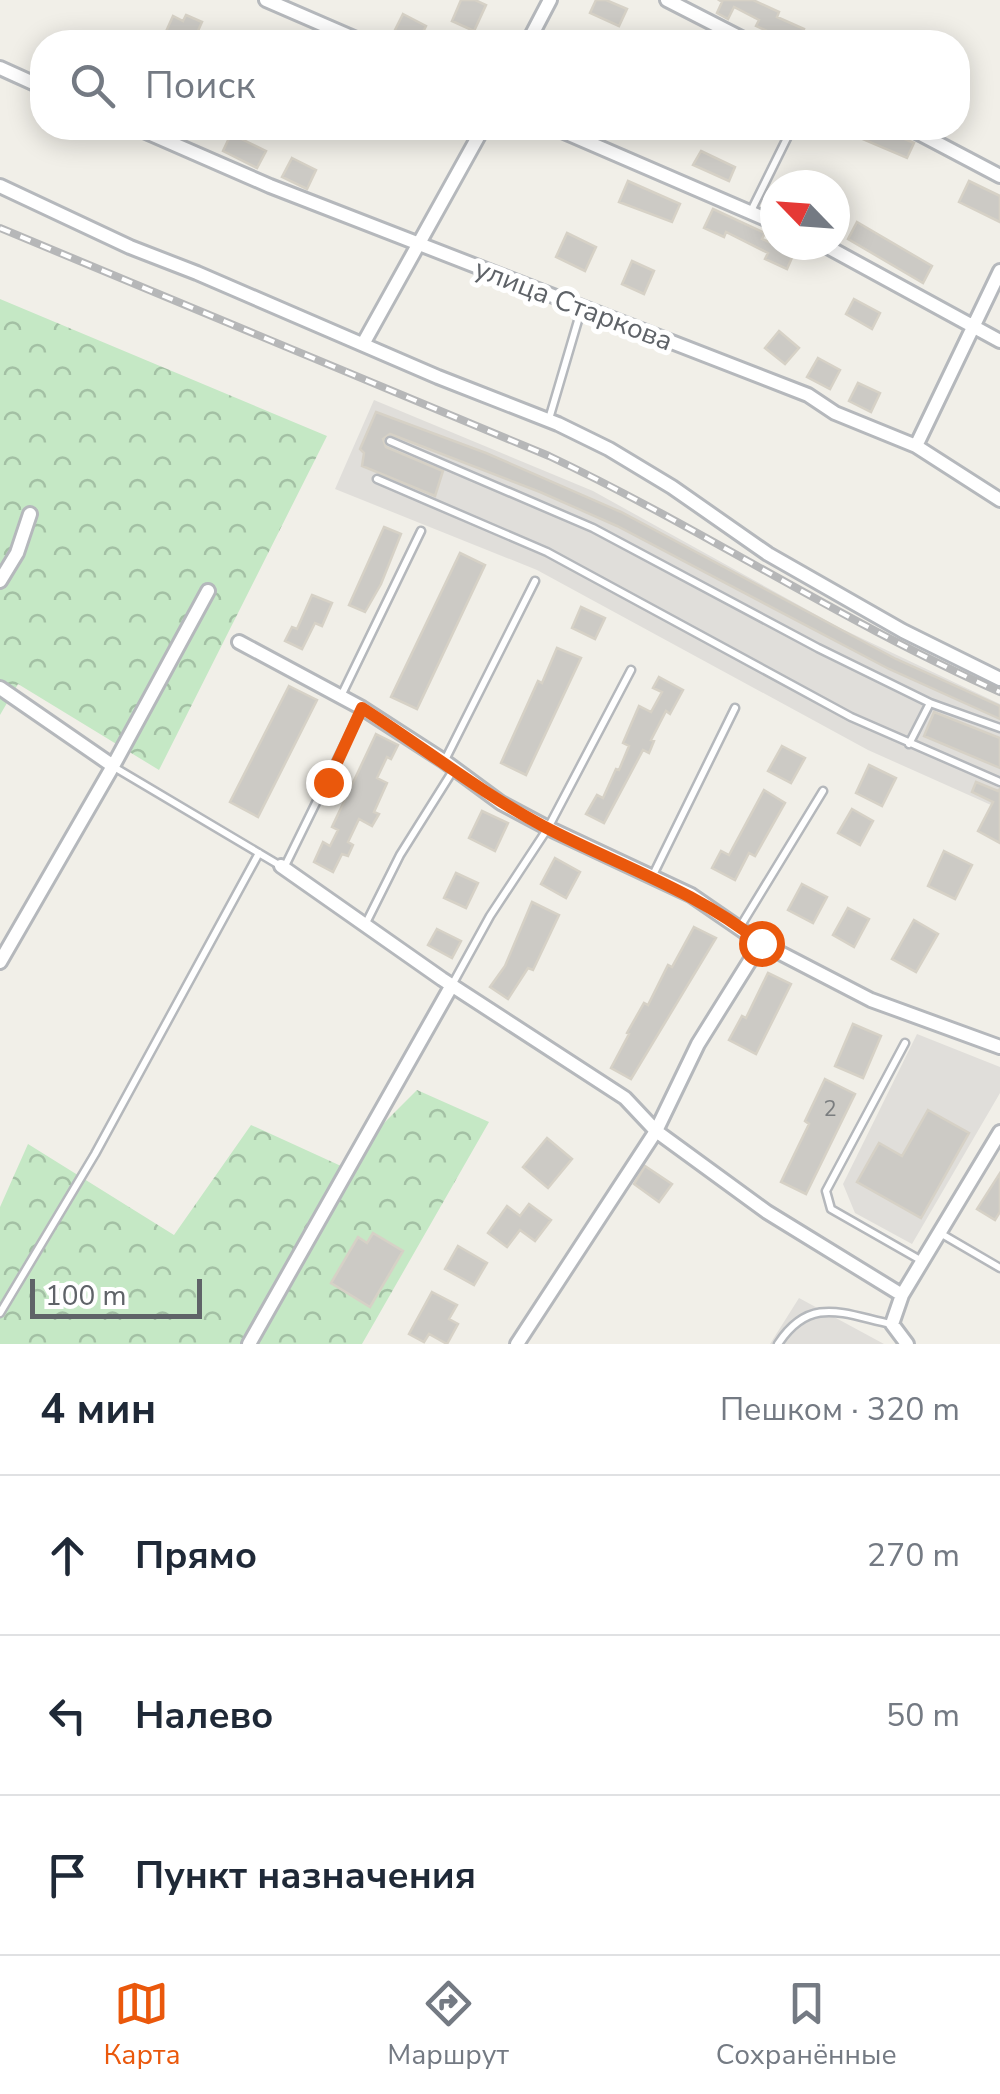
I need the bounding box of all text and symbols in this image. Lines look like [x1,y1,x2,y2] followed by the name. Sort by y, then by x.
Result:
[30,30,970,140] search box
[65,58,120,113] icon: search
[145,60,255,111] text: Поиск
[760,170,850,260] north arrow
[469,250,678,360] street label: улица Старкова
[306,760,352,806] route end
[739,921,785,967] route start
[823,1094,837,1124] house number: 2
[30,1274,202,1318] scale bar
[45,1277,127,1315] text: 100 m
[40,1381,156,1438] text: 4 мин
[720,1388,960,1431] text: Пешком · 320 m
[40,1528,95,1583] icon: ahead
[135,1530,257,1581] text: Прямо
[867,1534,960,1577] text: 270 m
[40,1688,95,1743] icon: left
[135,1690,274,1741] text: Налево
[886,1694,960,1737] text: 50 m
[40,1848,95,1903] icon: arrive
[135,1850,476,1901] text: Пункт назначения
[103,1976,181,2074] tab: Карта
[387,1976,509,2074] tab: Маршрут
[716,1976,897,2074] tab: Сохранённые

